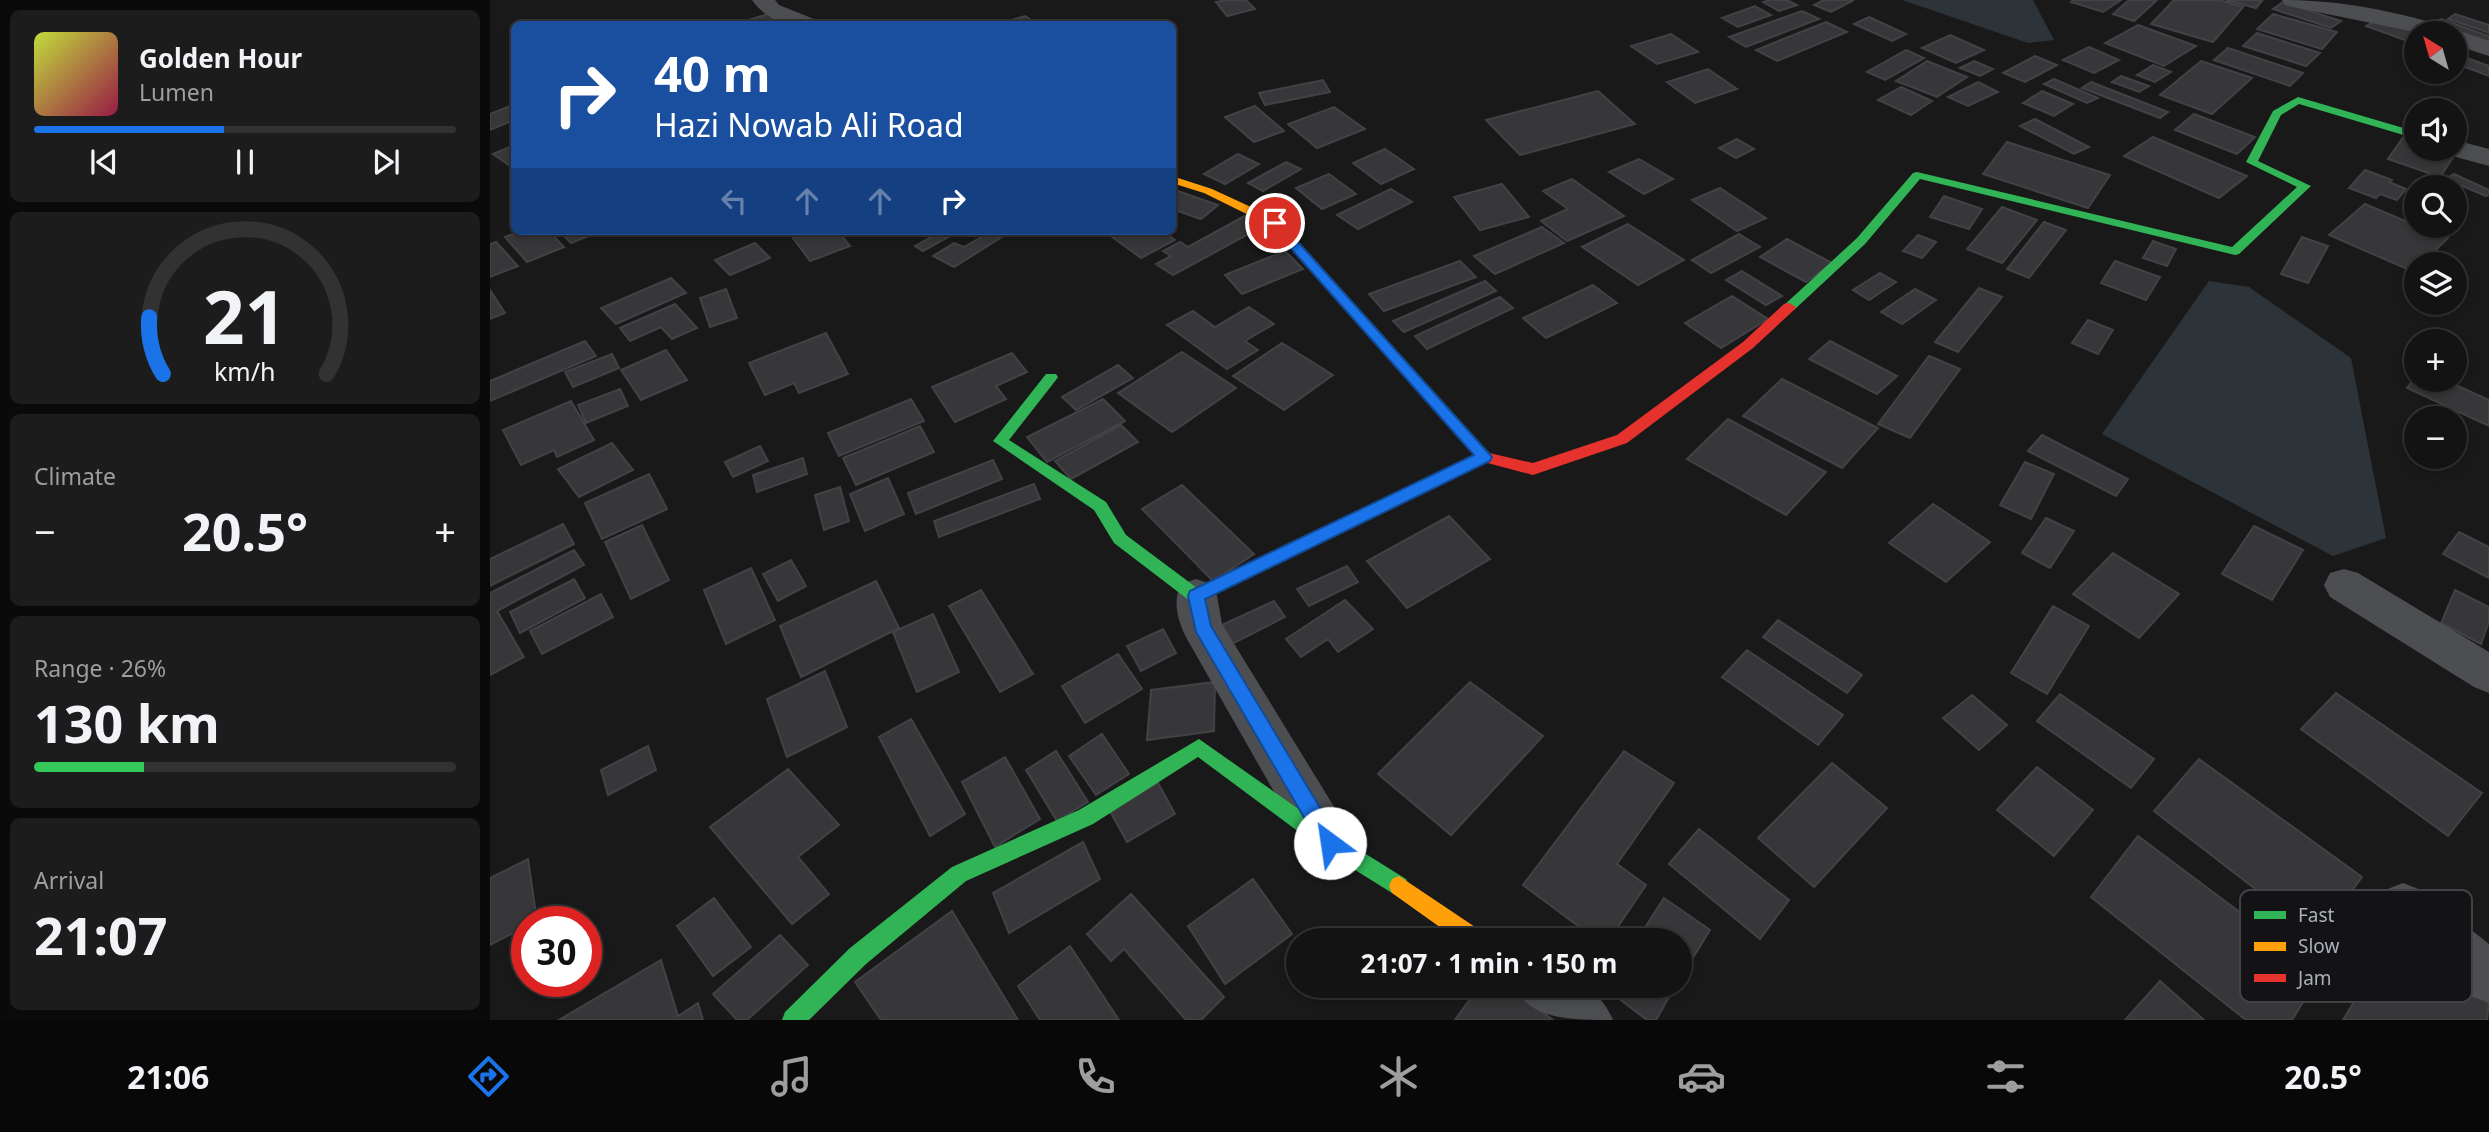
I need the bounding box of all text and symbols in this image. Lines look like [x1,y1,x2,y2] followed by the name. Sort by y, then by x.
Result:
[2404,21,2468,84] north arrow
[2404,21,2467,469] map controls
[139,40,302,76] text: Golden Hour
[654,40,771,106] text: 40 m
[539,49,630,140] icon: right
[139,76,214,108] text: Lumen
[2404,98,2467,161] button: sound
[654,103,964,146] text: Hazi Nowab Ali Road
[85,143,123,181] icon: previous
[226,143,264,181] icon: pause
[367,143,405,181] icon: next
[2404,175,2467,238] button: search
[715,182,753,220] icon: left
[788,182,826,220] icon: ahead
[861,182,899,220] icon: ahead
[934,182,972,220] icon: right
[1245,193,1305,253] pin
[1256,204,1294,242] icon: arrive
[2404,252,2467,315] button: layers
[203,266,287,365] text: 21
[2404,329,2467,392] button: +
[214,354,276,388] text: km/h
[2404,406,2467,469] button: −
[34,460,116,492] text: Climate
[182,495,308,566] text: 20.5°
[34,505,56,557] text: −
[434,505,456,557] text: +
[34,652,166,684] text: Range · 26%
[34,687,220,758] text: 130 km
[1293,806,1367,880] position arrow
[34,864,104,896] text: Arrival
[2240,890,2472,1002] legend
[34,899,168,970] text: 21:07
[2298,902,2335,928] text: Fast
[511,906,602,997] speed limit sign: 30
[2298,933,2339,959] text: Slow
[1361,945,1617,981] text: 21:07 · 1 min · 150 m
[2296,965,2332,991] text: Jam
[464,1052,513,1101] icon: directions
[767,1052,816,1101] icon: music
[1071,1052,1120,1101] icon: phone
[1374,1052,1423,1101] icon: climate
[1677,1052,1726,1101] icon: car
[1981,1052,2030,1101] icon: filters
[127,1055,209,1098] text: 21:06
[2284,1055,2362,1098] text: 20.5°

